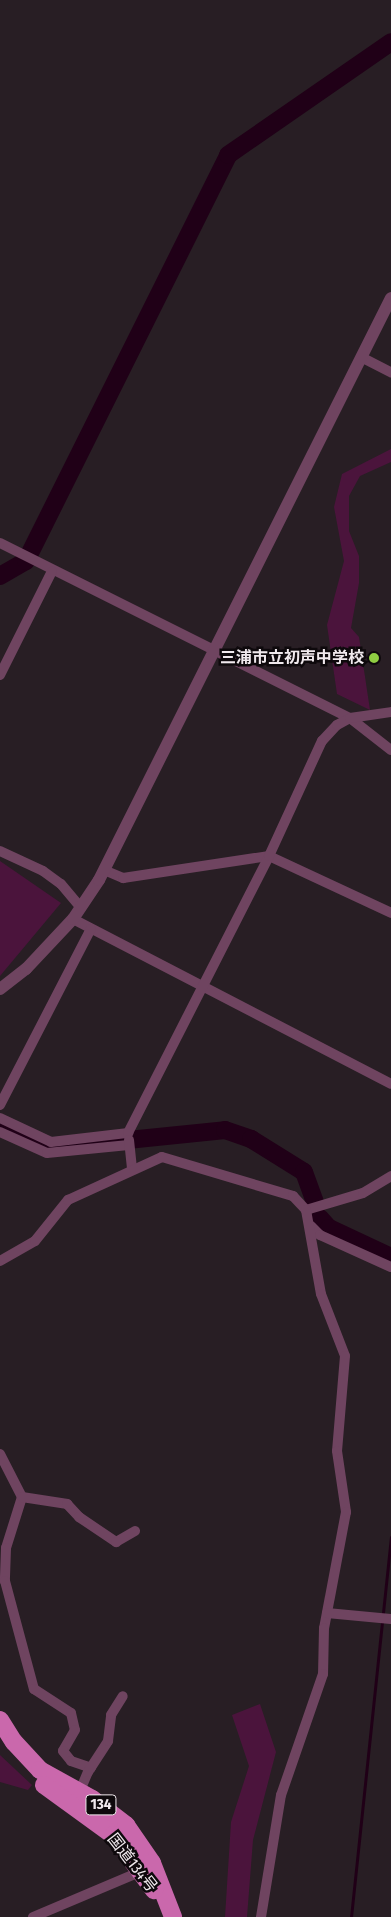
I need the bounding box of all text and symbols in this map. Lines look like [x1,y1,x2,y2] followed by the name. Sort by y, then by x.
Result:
[220,648,364,668] place label: 三浦市立初声中学校
[368,652,380,664] marker: 三浦市立初声中学校
[85,1792,117,1818] road number: 134
[103,1830,161,1896] street label: 国道134号

